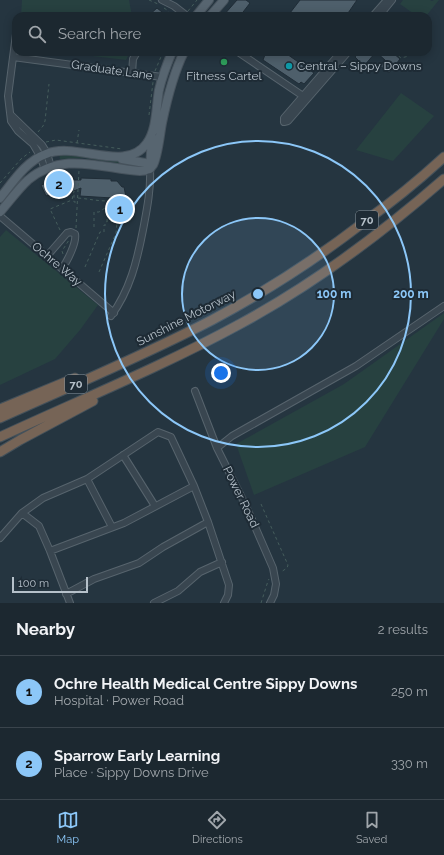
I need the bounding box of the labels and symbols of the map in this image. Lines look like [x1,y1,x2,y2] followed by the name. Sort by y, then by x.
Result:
[70,57,154,83] street label: Graduate Lane
[219,57,229,67] marker: Fitness Cartel
[297,59,422,73] place label: Central – Sippy Downs
[284,61,294,71] marker: Central – Sippy Downs
[186,69,263,83] place label: Fitness Cartel
[46,169,72,199] pin: 2
[107,194,133,224] pin: 1
[356,211,378,229] road number: 70
[29,239,85,289] street label: Ochre Way
[134,287,238,349] street label: Sunshine Motorway
[251,287,265,301] centre of rings
[317,287,351,301] text: 100 m
[393,287,429,301] text: 200 m
[211,363,231,383] your location
[65,375,87,393] road number: 70
[220,464,262,530] street label: Power Road
[12,575,88,594] scale bar

